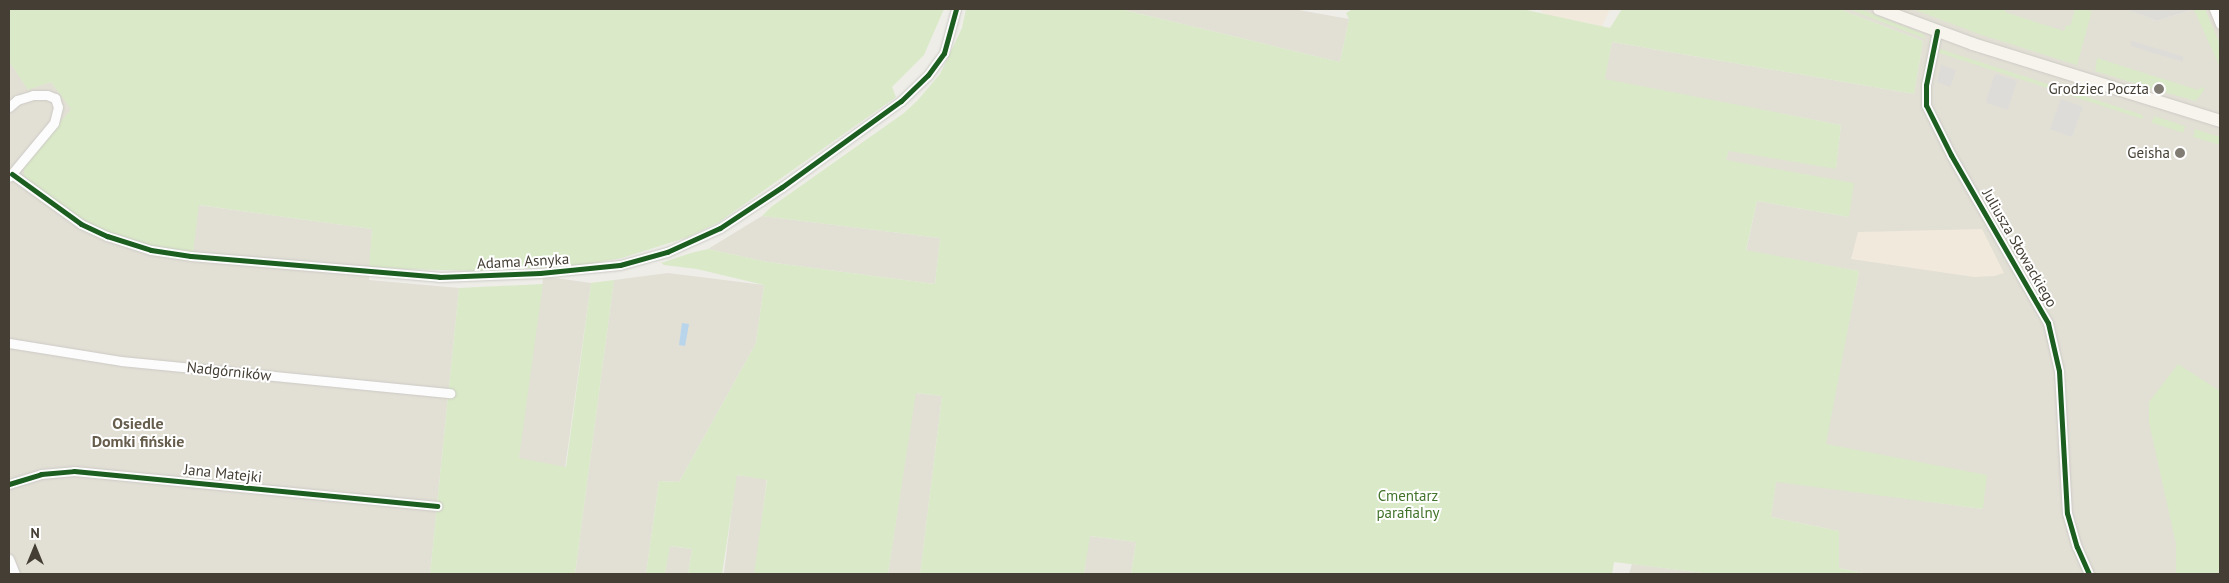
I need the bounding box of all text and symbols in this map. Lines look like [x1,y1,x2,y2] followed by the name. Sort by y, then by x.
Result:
[2048,80,2149,98] place label: Grodziec Poczta
[2153,83,2165,95] marker: Grodziec Poczta
[2127,144,2170,162] place label: Geisha
[2174,147,2186,159] marker: Geisha
[1979,186,2061,310] street label: Juliusza Słowackiego
[476,250,570,272] street label: Adama Asnyka
[186,358,272,384] street label: Nadgórników
[92,413,184,451] district label: Osiedle Domki fińskie
[183,460,263,486] street label: Jana Matejki
[1376,486,1440,521] park label: Cmentarz parafialny
[10,523,60,573] north arrow
[30,524,40,542] text: N

